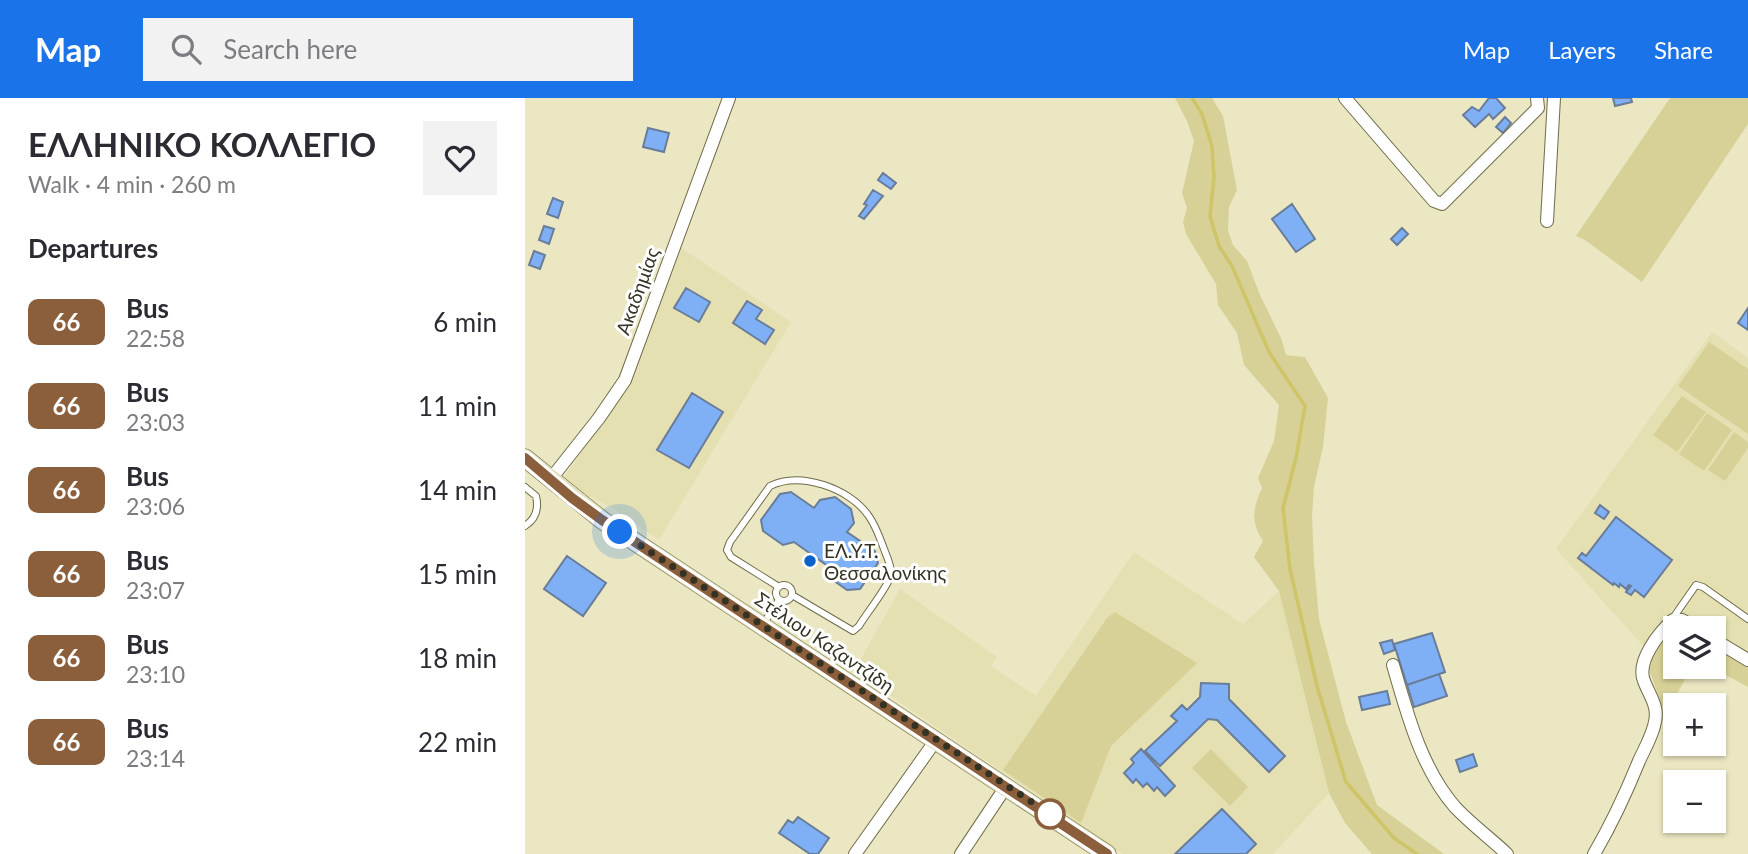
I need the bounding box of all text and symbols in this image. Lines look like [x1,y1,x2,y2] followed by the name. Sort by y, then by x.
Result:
[143,18,633,81] search box
[35,29,101,69] text: Map
[167,30,205,68] icon: search
[223,33,357,65] text: Search here
[1463,35,1510,64] text: Map
[1548,35,1616,64] text: Layers
[1654,35,1713,64] text: Share
[423,121,497,195] button: heart
[28,124,376,164] text: ΕΛΛΗΝΙΚΟ ΚΟΛΛΕΓΙΟ
[28,170,236,198] text: Walk · 4 min · 260 m
[28,232,158,264] text: Departures
[611,244,663,338] street label: Ακαδημίας
[126,292,169,324] text: Bus
[433,306,497,338] text: 6 min
[53,307,80,336] text: 66
[126,324,185,352] text: 22:58
[126,376,169,408] text: Bus
[418,390,497,422] text: 11 min
[53,391,80,420] text: 66
[126,408,185,436] text: 23:03
[126,460,169,492] text: Bus
[418,474,497,506] text: 14 min
[53,475,80,504] text: 66
[126,492,185,520] text: 23:06
[602,514,637,549] your location
[824,539,946,584] place label: ΕΛ.Υ.Τ. Θεσσαλονίκης
[126,544,169,576] text: Bus
[802,553,818,569] marker: ΕΛ.Υ.Τ. Θεσσαλονίκης
[418,558,497,590] text: 15 min
[53,559,80,588] text: 66
[126,576,185,604] text: 23:07
[751,587,899,697] street label: Στέλιου Καζαντζίδη
[1663,616,1726,833] map controls
[1663,616,1726,679] button: layers
[126,628,169,660] text: Bus
[418,642,497,674] text: 18 min
[53,643,80,672] text: 66
[126,660,185,688] text: 23:10
[1663,693,1726,756] button: +
[126,712,169,744] text: Bus
[418,726,497,758] text: 22 min
[53,727,80,756] text: 66
[126,744,185,772] text: 23:14
[1663,770,1726,833] button: −
[1035,799,1065,829] unlabelled marker

